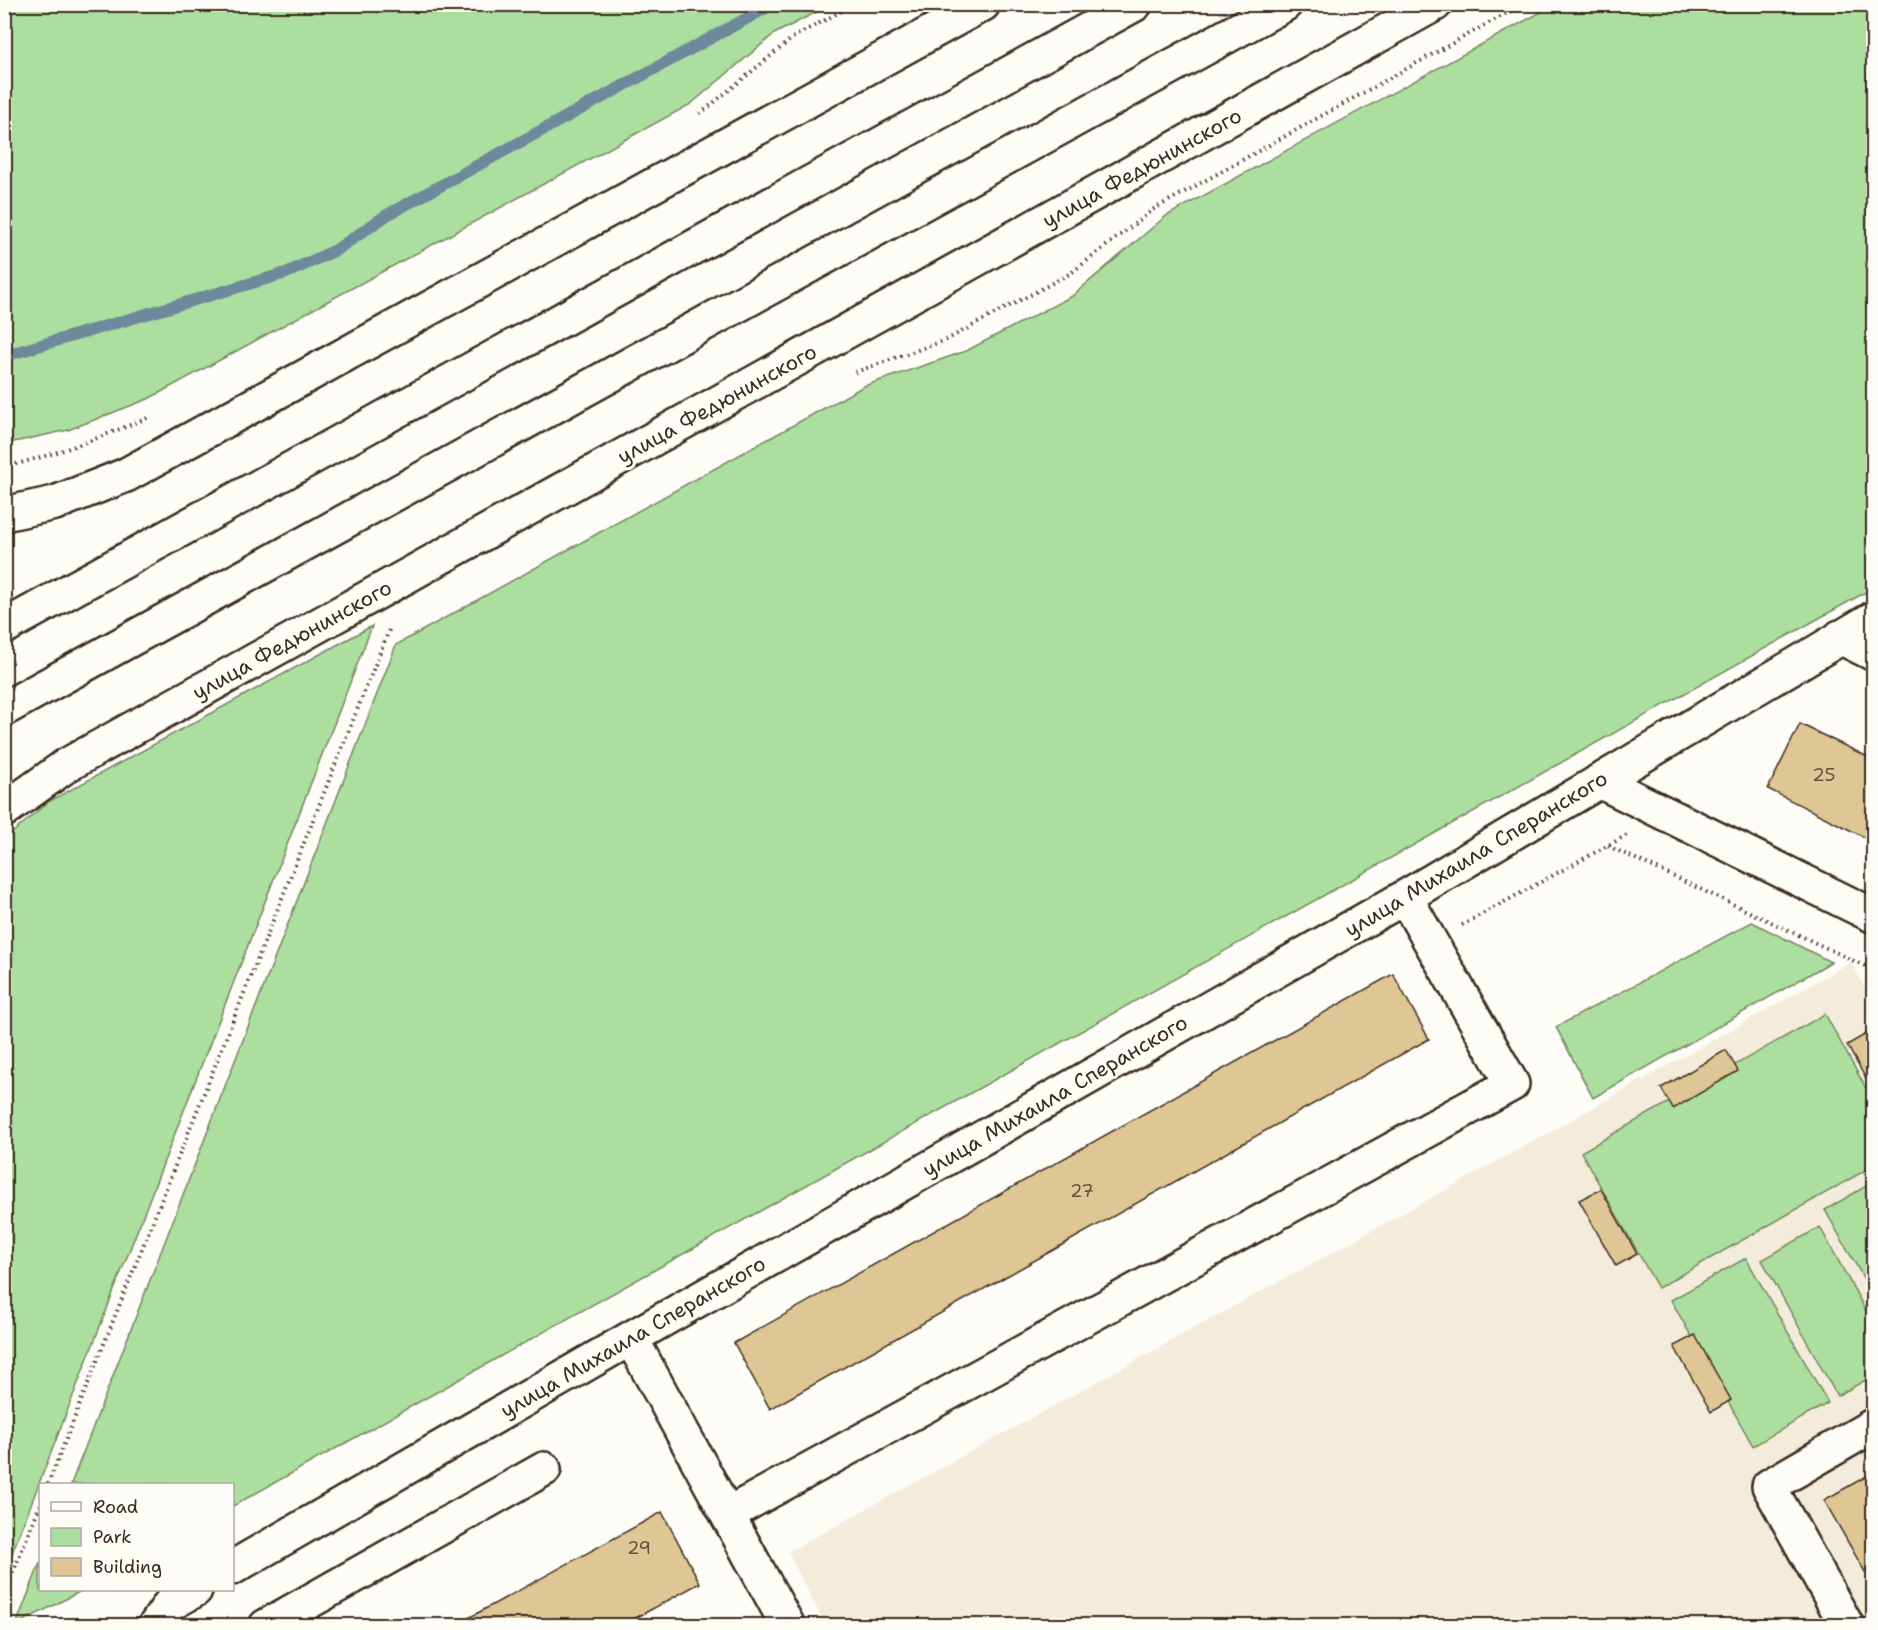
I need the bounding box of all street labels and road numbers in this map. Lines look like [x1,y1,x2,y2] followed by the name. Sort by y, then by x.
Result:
[1037,101,1247,235] street label: улица Федюнинского
[612,337,822,471] street label: улица Федюнинского
[187,573,397,707] street label: улица Федюнинского
[1339,764,1613,944] street label: улица Михаила Сперанского
[917,1008,1193,1184] street label: улица Михаила Сперанского
[495,1249,771,1425] street label: улица Михаила Сперанского

